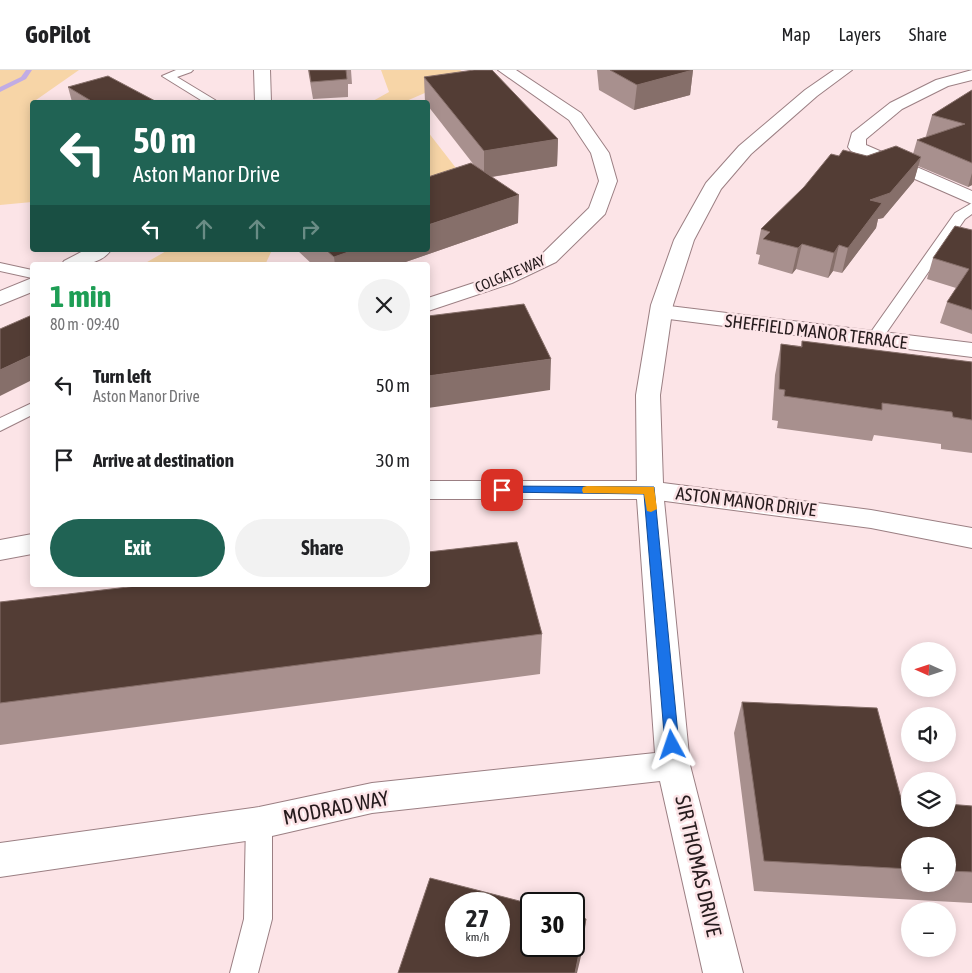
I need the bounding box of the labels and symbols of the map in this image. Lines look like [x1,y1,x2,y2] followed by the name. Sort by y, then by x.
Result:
[472,251,548,296] street label: COLGATE WAY
[724,310,909,353] street label: SHEFFIELD MANOR TERRACE
[481,469,523,511] pin
[675,482,818,521] street label: ASTON MANOR DRIVE
[901,642,956,698] north arrow
[645,718,697,770] position arrow
[281,785,391,829] street label: MODRAD WAY
[671,793,727,939] street label: SIR THOMAS DRIVE
[520,892,585,957] speed limit sign: 30

